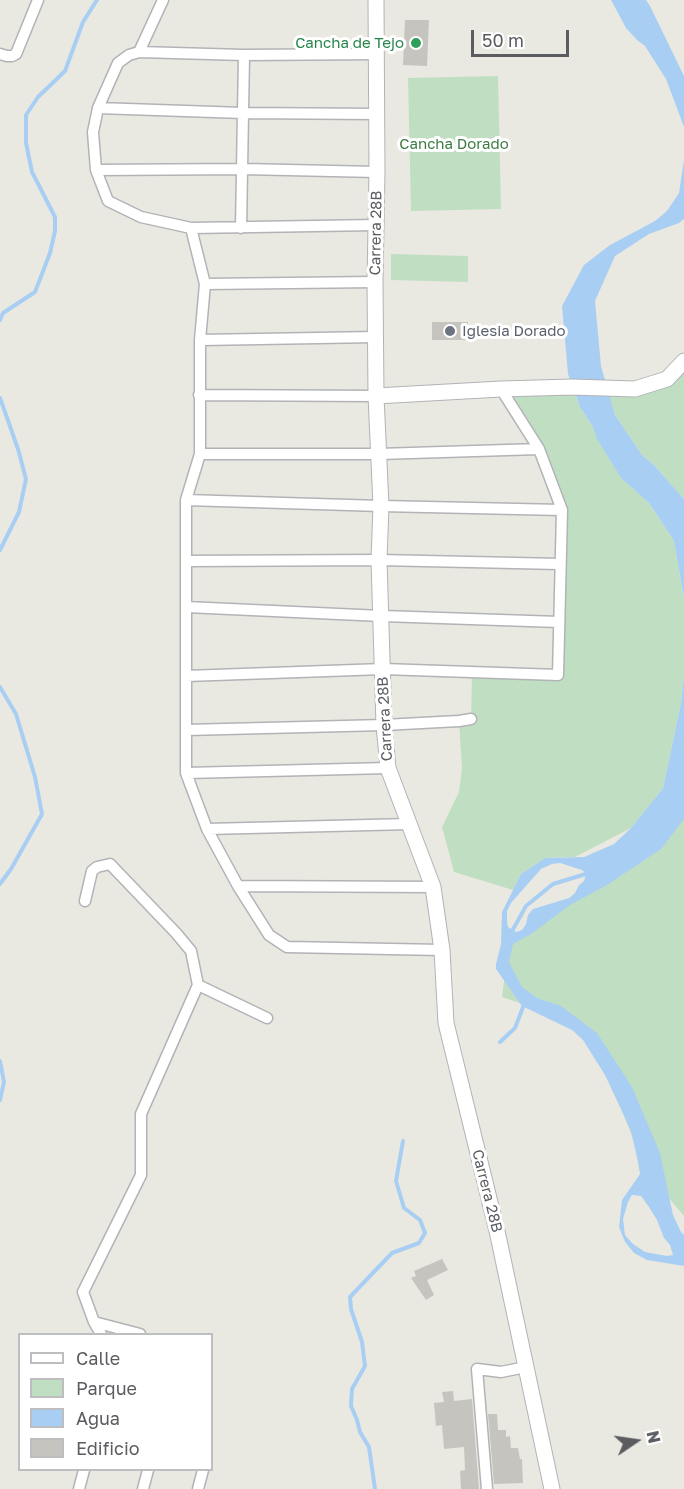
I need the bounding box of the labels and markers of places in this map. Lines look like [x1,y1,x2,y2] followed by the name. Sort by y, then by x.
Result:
[295,34,404,52] place label: Cancha de Tejo
[409,36,423,50] marker: Cancha de Tejo
[462,322,565,340] place label: Iglesia Dorado
[443,324,457,338] marker: Iglesia Dorado

